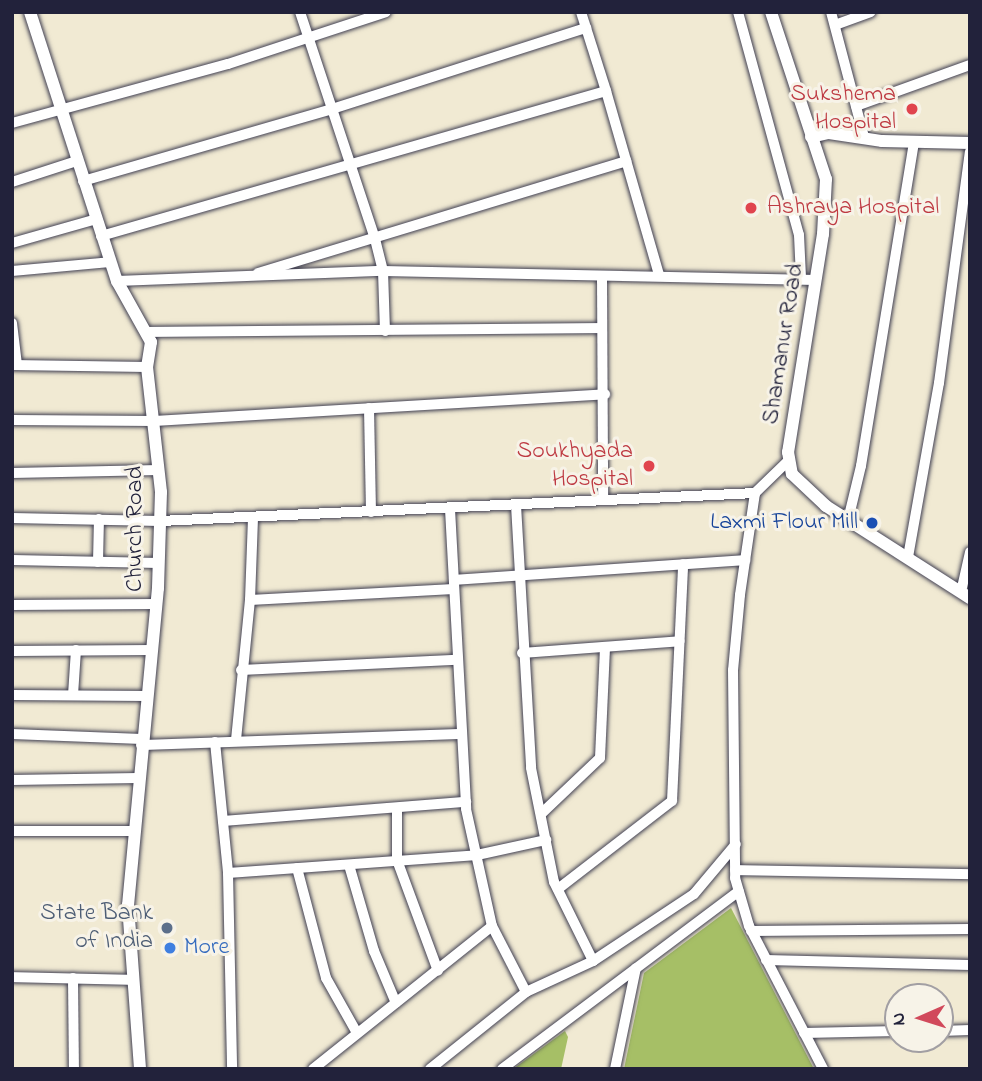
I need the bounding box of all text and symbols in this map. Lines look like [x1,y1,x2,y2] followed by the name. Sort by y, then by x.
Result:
[790,81,896,137] place label: Sukshema Hospital
[902,99,922,119] marker: Sukshema Hospital
[767,194,939,222] place label: Ashraya Hospital
[741,198,761,218] marker: Ashraya Hospital
[757,262,811,426] street label: Shamanur Road
[517,438,633,494] place label: Soukhyada Hospital
[639,456,659,476] marker: Soukhyada Hospital
[122,466,150,592] street label: Church Road
[710,509,858,537] place label: Laxmi Flour Mill
[864,515,880,531] marker: Laxmi Flour Mill
[40,900,153,956] place label: State Bank of India
[159,920,175,936] marker: State Bank of India
[184,934,229,962] place label: More
[162,940,178,956] marker: More
[884,983,954,1053] north arrow
[886,1012,913,1026] text: N

